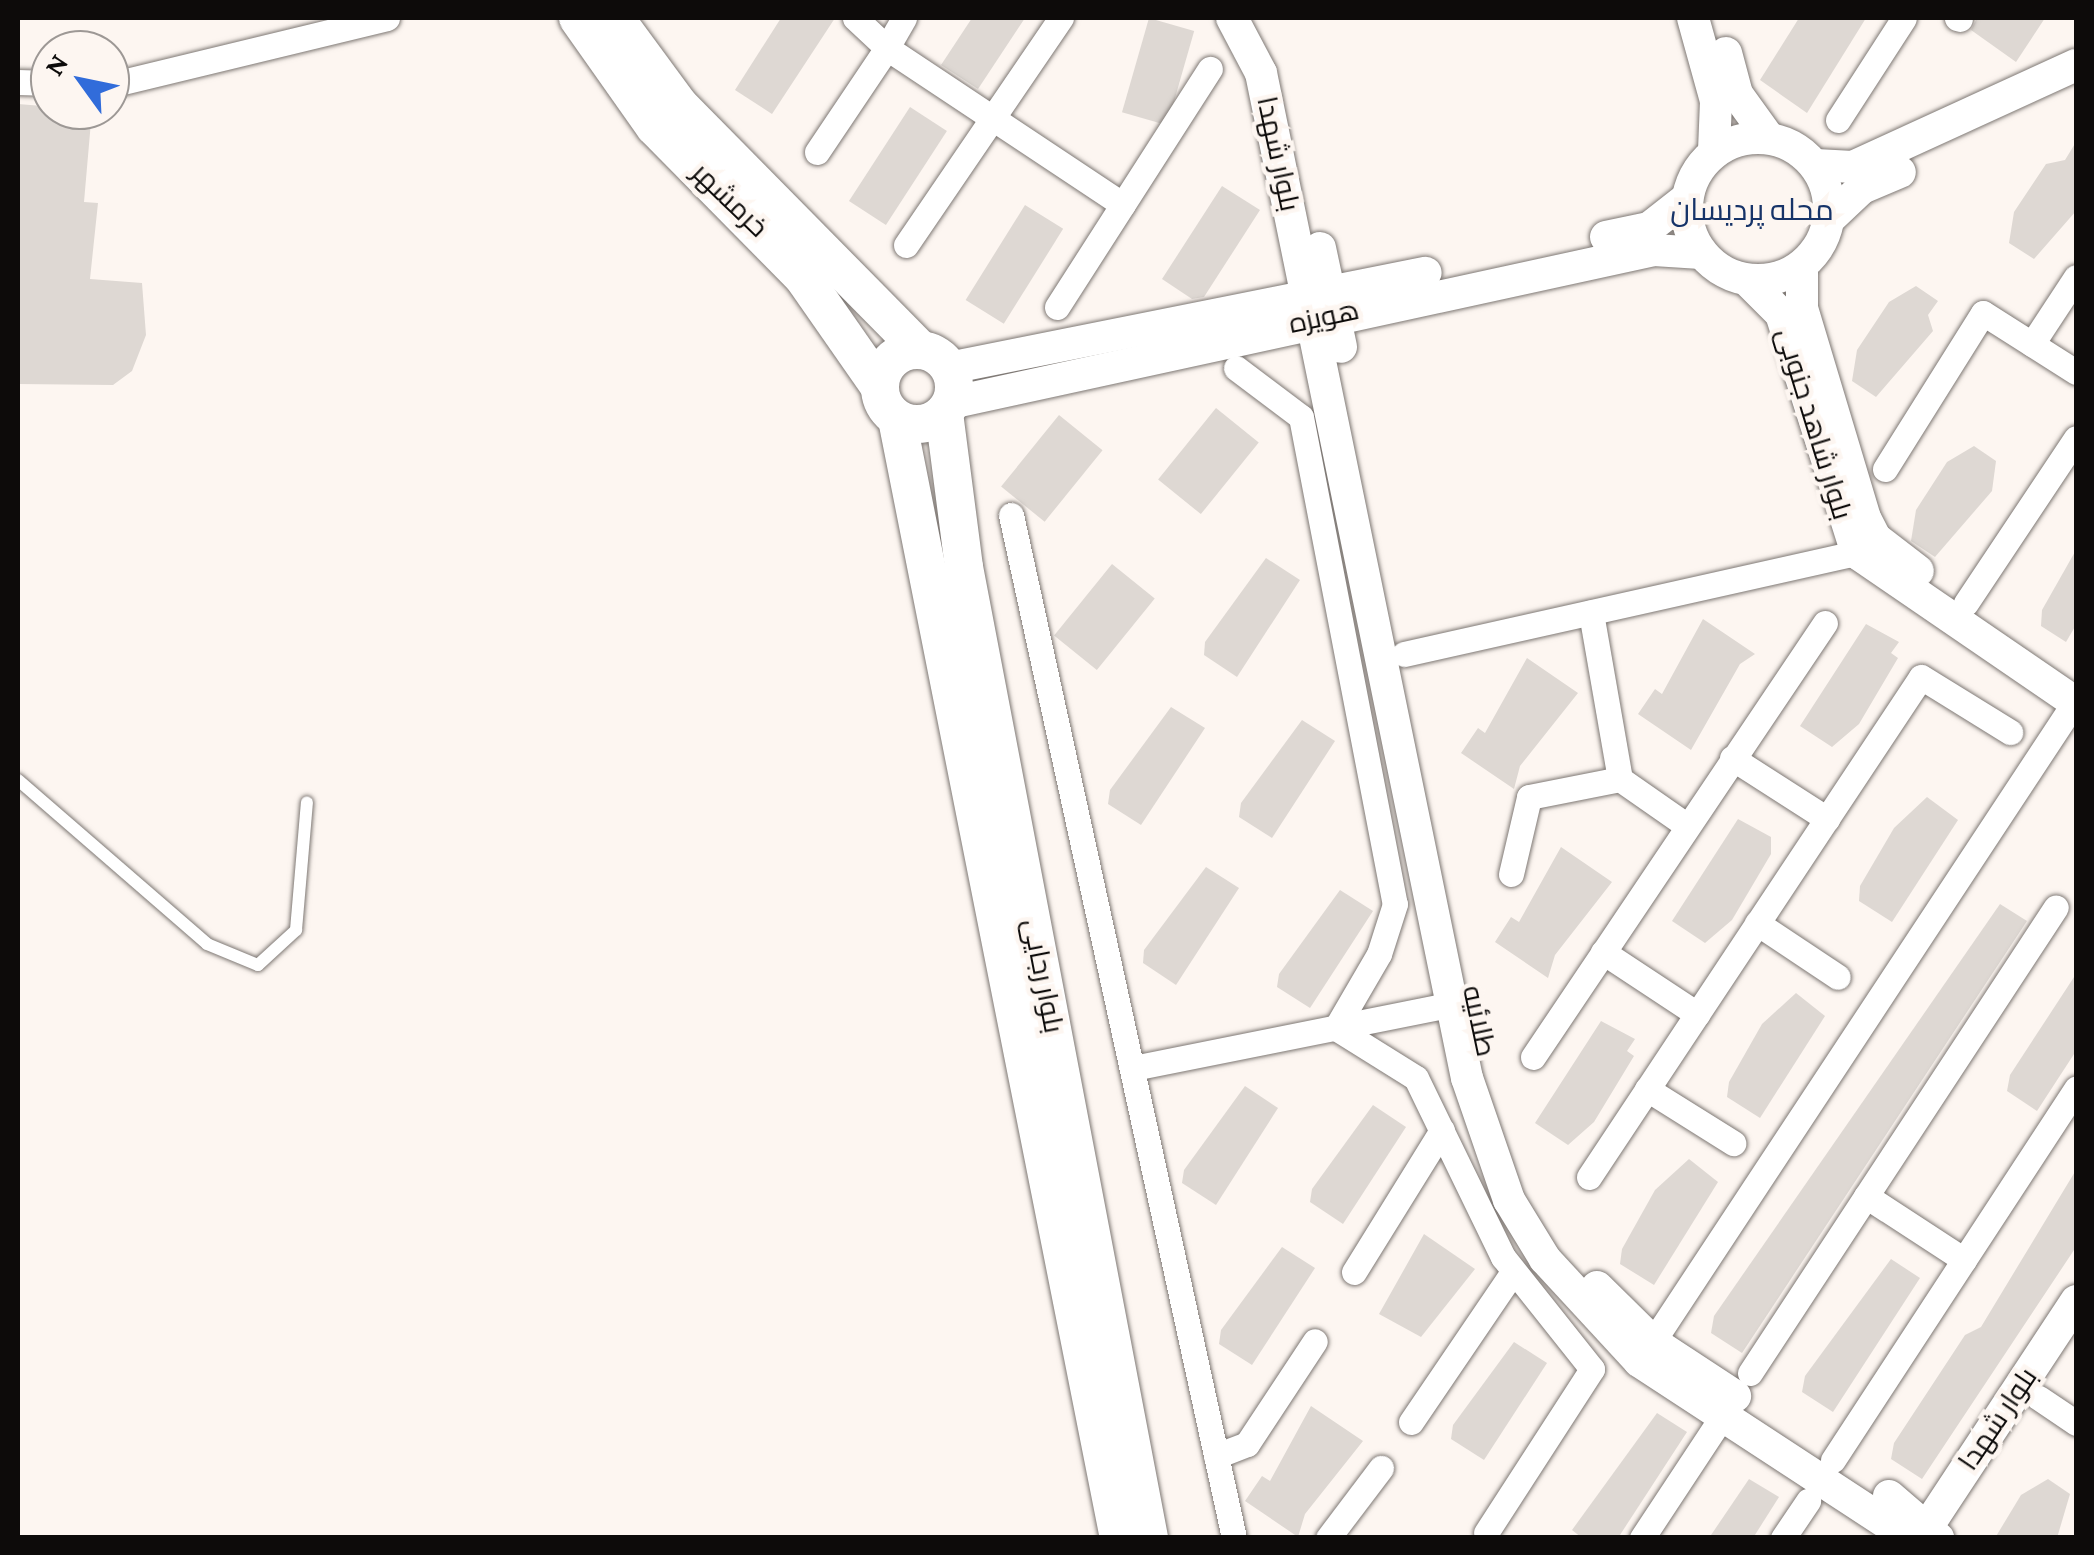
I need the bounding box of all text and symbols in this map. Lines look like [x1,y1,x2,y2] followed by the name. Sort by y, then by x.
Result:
[30,30,130,130] north arrow
[38,48,74,81] text: N
[1249,94,1307,214] street label: بلوار شهدا
[685,156,775,244] street label: خرمشهر
[1670,192,1834,228] district label: محله پردیسان
[1286,293,1362,341] street label: هویزه
[1769,324,1859,524] street label: بلوار شاهد جنوبی
[1015,916,1071,1036] street label: بلوار رجایی
[1455,983,1503,1059] street label: طلائیه
[1951,1361,2045,1477] street label: بلوار شهدا

